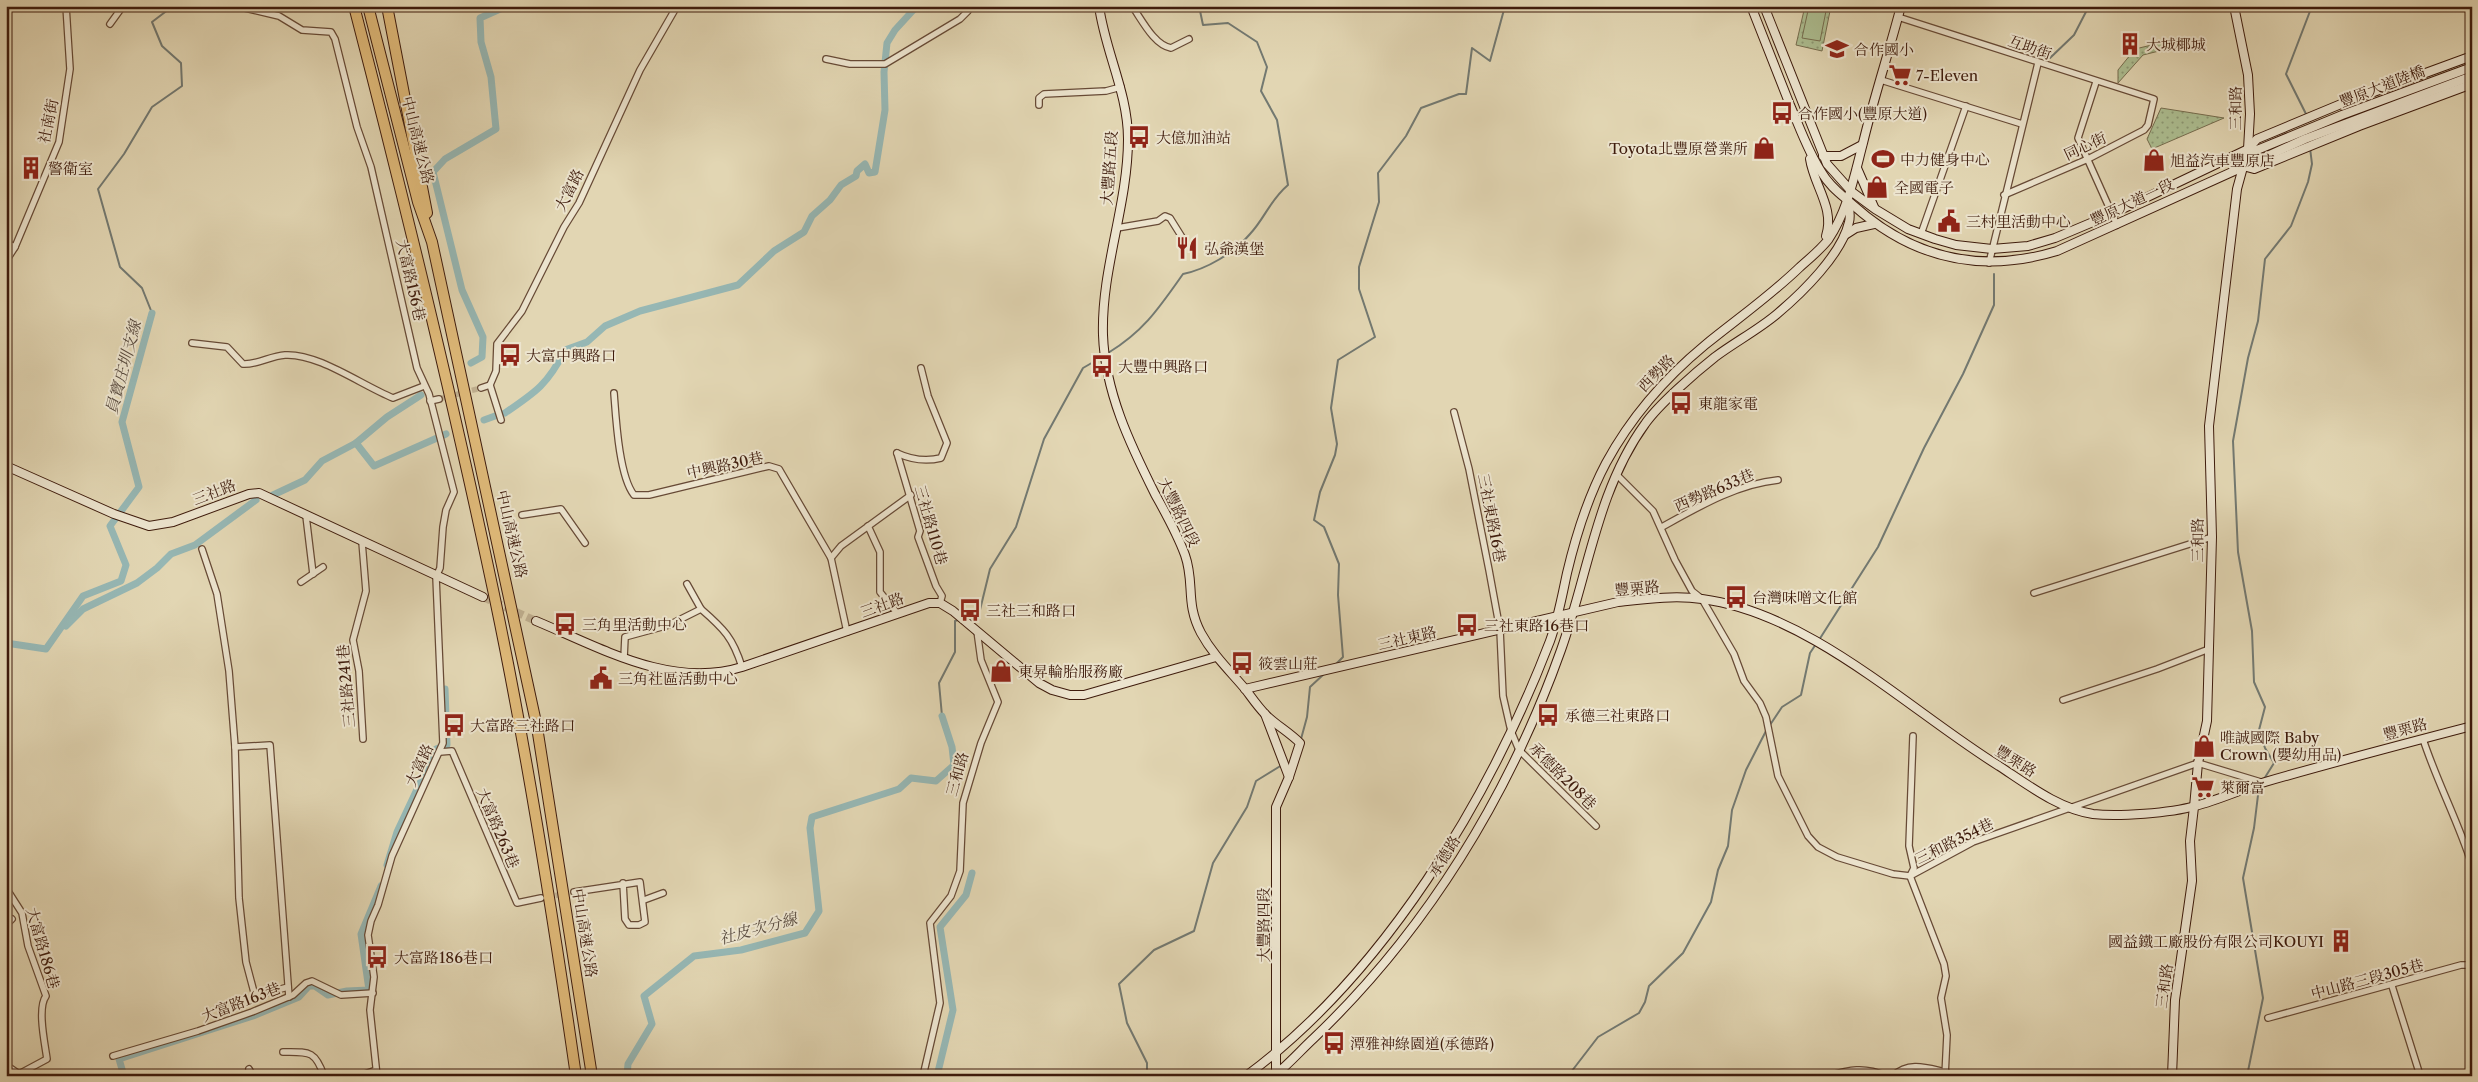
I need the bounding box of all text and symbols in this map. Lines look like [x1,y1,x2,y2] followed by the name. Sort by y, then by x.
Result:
[2006,31,2054,63] street label: 互助街
[2117,31,2143,57] building icon: 大城椰城
[2146,35,2206,54] place label: 大城椰城
[1824,36,1850,62] school or university icon: 合作國小
[1854,40,1914,59] place label: 合作國小
[2337,61,2427,111] street label: 豐原大道陸橋
[1887,62,1913,88] supermarket icon: 7-Eleven
[1916,66,1979,85] place label: 7-Eleven
[2226,85,2245,131] street label: 三和路
[398,94,438,186] street label: 中山高速公路
[34,97,62,145] street label: 社南街
[1769,100,1795,126] bus stop icon: 合作國小(豐原大道)
[1798,104,1927,123] place label: 合作國小(豐原大道)
[1126,124,1152,150] bus stop icon: 大億加油站
[1156,128,1231,147] place label: 大億加油站
[2061,128,2109,164] street label: 同心街
[1097,130,1121,206] street label: 大豐路五段
[1751,135,1777,161] shop icon: Toyota北豐原營業所
[1609,139,1748,158] place label: Toyota北豐原營業所
[1870,146,1896,172] sports icon: 中力健身中心
[2141,147,2167,173] shop icon: 旭益汽車豐原店
[1900,150,1990,169] place label: 中力健身中心
[2170,151,2275,170] place label: 旭益汽車豐原店
[18,155,44,181] building icon: 警衛室
[48,159,93,178] place label: 警衛室
[550,166,588,214] street label: 大富路
[1864,174,1890,200] shop icon: 全國電子
[2087,174,2177,230] street label: 豐原大道一段
[1894,178,1954,197] place label: 全國電子
[1936,208,1962,234] public building icon: 三村里活動中心
[1966,212,2071,231] place label: 三村里活動中心
[1174,235,1200,261] restaurant icon: 弘爺漢堡
[392,237,430,323] street label: 大富路156巷
[1204,239,1264,258] place label: 弘爺漢堡
[101,316,146,416] water label: 員寶庄圳支線
[497,342,523,368] bus stop icon: 大富中興路口
[526,346,616,365] place label: 大富中興路口
[1634,350,1678,396] street label: 西勢路
[1089,353,1115,379] bus stop icon: 大豐中興路口
[1118,357,1208,376] place label: 大豐中興路口
[1668,390,1694,416] bus stop icon: 東龍家電
[1698,394,1758,413] place label: 東龍家電
[685,448,765,482] street label: 中興路30巷
[1671,465,1757,515] street label: 西勢路633巷
[1474,472,1510,564] street label: 三社東路16巷
[1154,474,1204,550] street label: 大豐路四段
[190,475,238,509] street label: 三社路
[911,483,951,567] street label: 三社路110巷
[493,488,531,580] street label: 中山高速公路
[2188,517,2207,563] street label: 三和路
[1614,577,1660,599] street label: 豐栗路
[1723,584,1749,610] bus stop icon: 台灣味噌文化館
[858,588,906,622] street label: 三社路
[1752,588,1857,607] place label: 台灣味噌文化館
[957,597,983,623] bus stop icon: 三社三和路口
[986,601,1076,620] place label: 三社三和路口
[552,611,578,637] bus stop icon: 三角里活動中心
[1454,612,1480,638] bus stop icon: 三社東路16巷口
[582,615,687,634] place label: 三角里活動中心
[1484,616,1589,635] place label: 三社東路16巷口
[1376,622,1438,654] street label: 三社東路
[333,644,359,728] street label: 三社路241巷
[1229,650,1255,676] bus stop icon: 筱雲山莊
[1258,654,1318,673] place label: 筱雲山莊
[988,658,1014,684] shop icon: 東昇輪胎服務廠
[1018,662,1123,681] place label: 東昇輪胎服務廠
[588,665,614,691] public building icon: 三角社區活動中心
[618,669,738,688] place label: 三角社區活動中心
[1535,702,1561,728] bus stop icon: 承德三社東路口
[1565,706,1670,725] place label: 承德三社東路口
[441,712,467,738] bus stop icon: 大富路三社路口
[2381,714,2429,744] street label: 豐栗路
[470,716,575,735] place label: 大富路三社路口
[2220,728,2341,764] place label: 唯誠國際 Baby Crown (嬰幼用品)
[2191,733,2217,759] shop icon: 唯誠國際 Baby Crown (嬰幼用品)
[1526,739,1600,813] street label: 承德路208巷
[401,741,437,789] street label: 大富路
[1992,741,2040,781] street label: 豐栗路
[942,750,972,798] street label: 三和路
[2190,774,2216,800] supermarket icon: 萊爾富
[2220,778,2265,797] place label: 萊爾富
[473,785,523,871] street label: 大富路263巷
[1912,814,1996,868] street label: 三和路354巷
[1424,832,1464,880] street label: 承德路
[569,887,601,979] street label: 中山高速公路
[1254,887,1273,963] street label: 大豐路四段
[22,905,64,991] street label: 大富路186巷
[717,907,801,948] water label: 社皮次分線
[2328,928,2354,954] building icon: 國益鐵工廠股份有限公司KOUYI
[2108,932,2324,951] place label: 國益鐵工廠股份有限公司KOUYI
[364,944,390,970] bus stop icon: 大富路186巷口
[394,948,493,967] place label: 大富路186巷口
[2309,955,2425,1003] street label: 中山路三段305巷
[2151,962,2177,1010] street label: 三和路
[199,978,283,1026] street label: 大富路163巷
[1321,1030,1347,1056] bus stop icon: 潭雅神綠園道(承德路)
[1350,1034,1494,1053] place label: 潭雅神綠園道(承德路)

